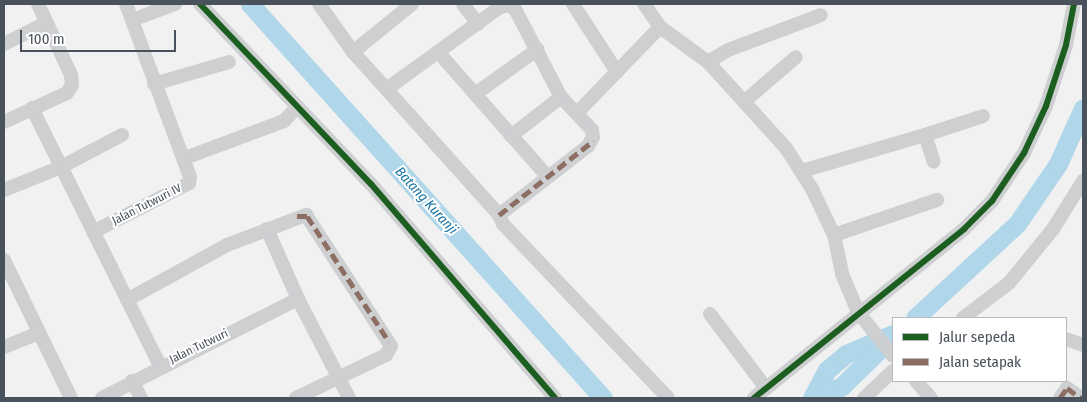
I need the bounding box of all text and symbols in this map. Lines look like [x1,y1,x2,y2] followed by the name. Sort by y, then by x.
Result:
[22,20,179,52] scale bar
[28,30,65,48] text: 100 m
[391,164,461,238] water label: Batang Kuranji
[110,181,184,229] street label: Jalan Tutwuri IV
[892,317,1067,382] legend
[167,327,231,367] street label: Jalan Tutwuri
[939,328,1015,346] text: Jalur sepeda
[939,353,1021,371] text: Jalan setapak

